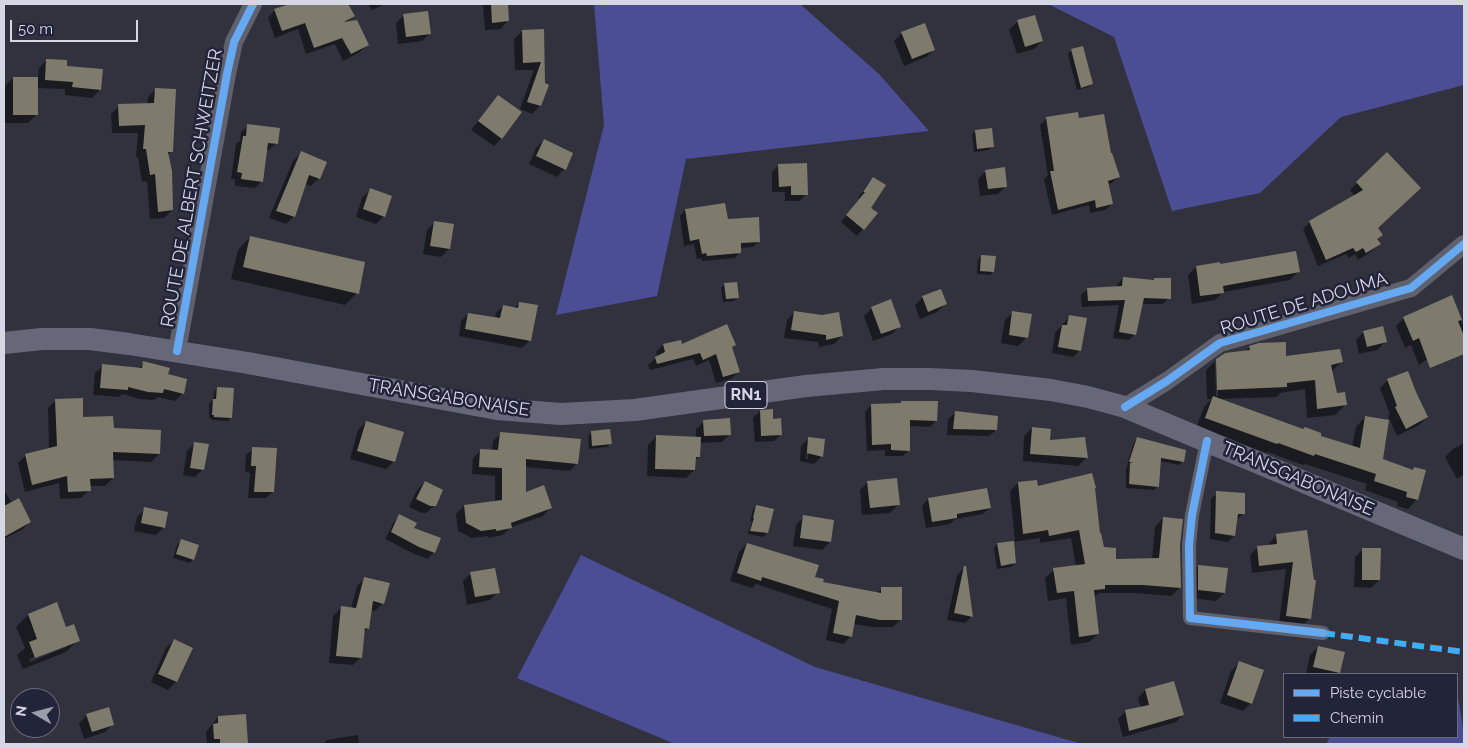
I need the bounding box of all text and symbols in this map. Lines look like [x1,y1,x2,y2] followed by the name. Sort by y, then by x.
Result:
[12,10,140,42] scale bar
[18,20,53,38] text: 50 m
[157,47,227,329] street label: ROUTE DE ALBERT SCHWEITZER
[1218,268,1390,340] street label: ROUTE DE ADOUMA
[367,375,531,421] street label: TRANSGABONAISE
[725,382,767,408] road number: RN1
[1219,437,1377,521] street label: TRANSGABONAISE
[1283,673,1458,738] legend
[1330,684,1426,702] text: Piste cyclable
[10,688,60,738] north arrow
[12,705,30,717] text: N
[1330,709,1384,727] text: Chemin

